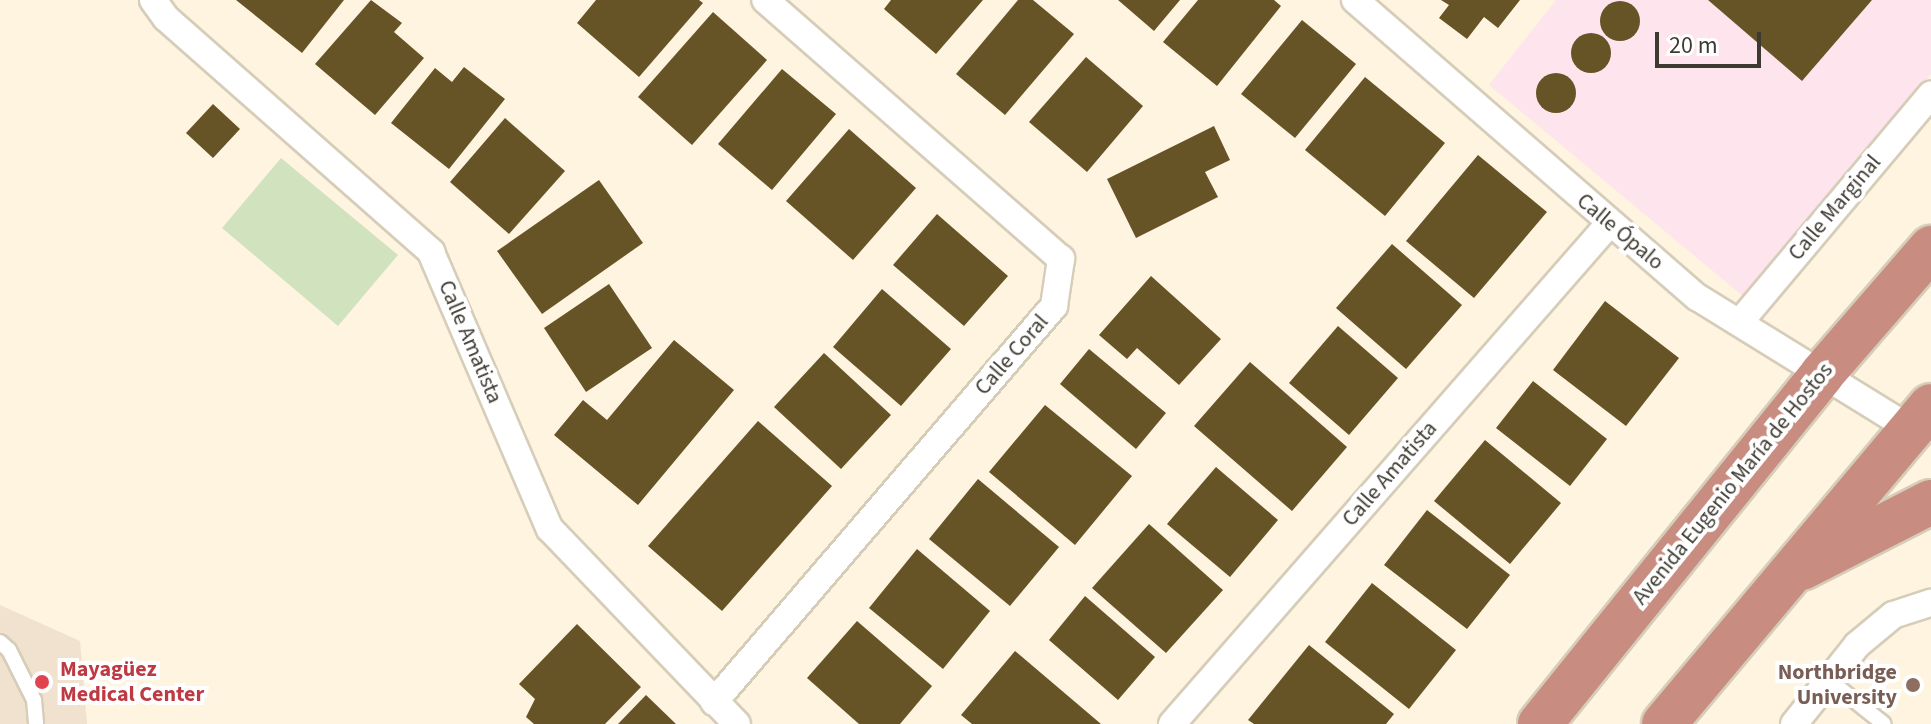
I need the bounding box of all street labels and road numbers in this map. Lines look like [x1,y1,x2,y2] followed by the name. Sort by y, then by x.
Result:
[1783,150,1887,266] street label: Calle Marginal
[1571,188,1669,276] street label: Calle Ópalo
[432,277,508,407] street label: Calle Amatista
[970,309,1054,401] street label: Calle Coral
[1627,358,1839,610] street label: Avenida Eugenio María de Hostos
[1337,416,1443,532] street label: Calle Amatista

